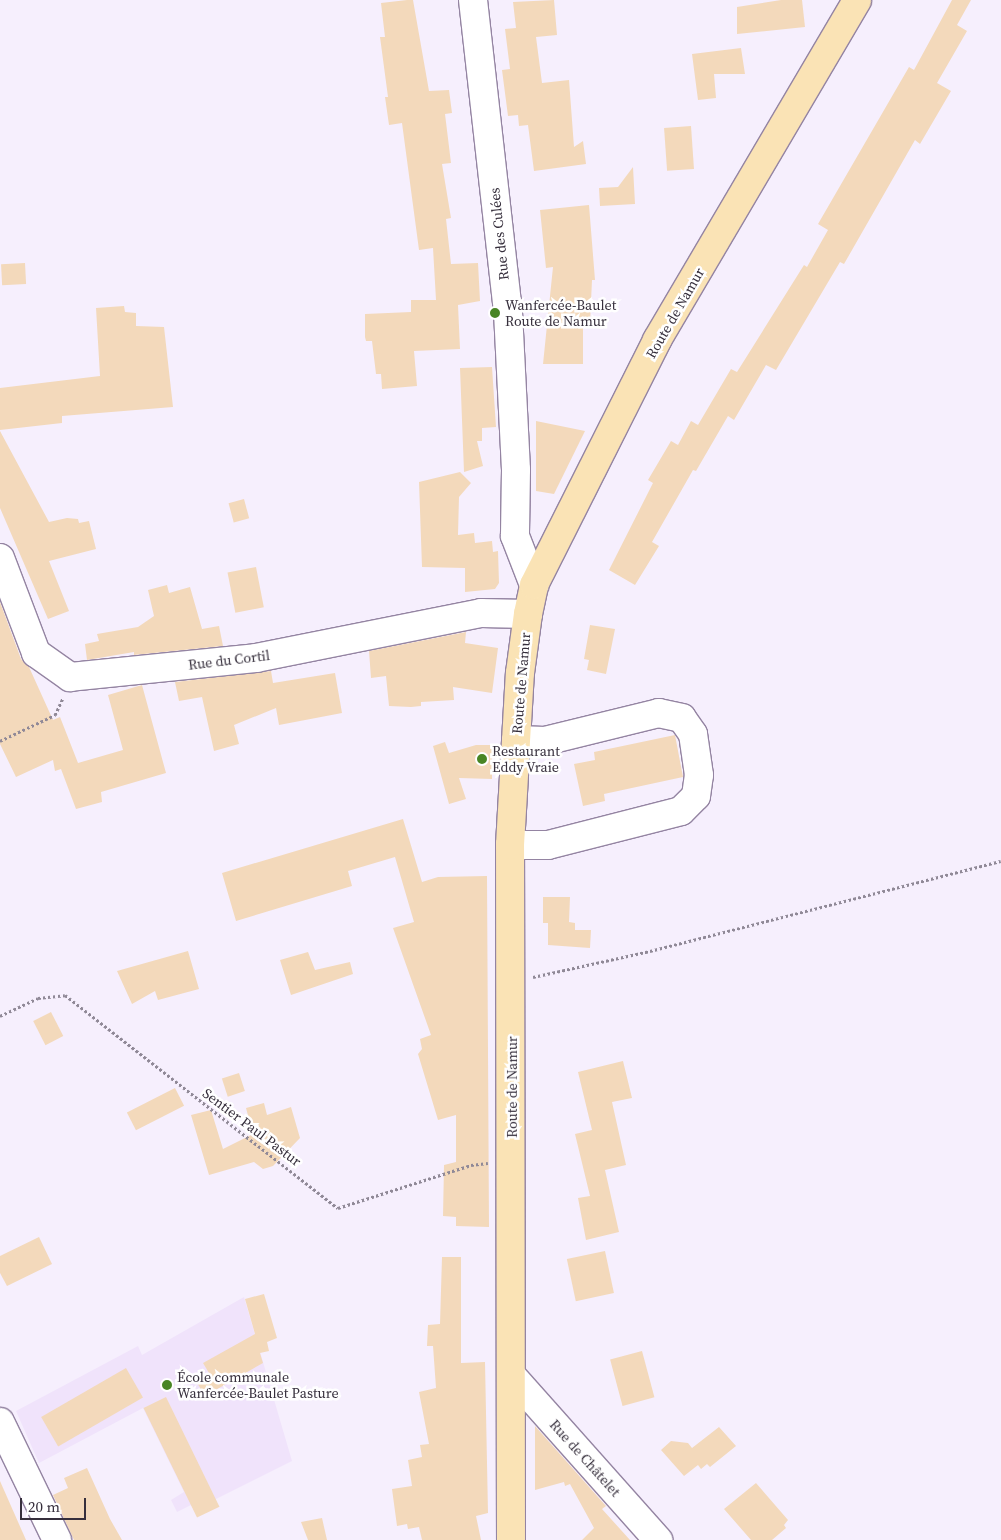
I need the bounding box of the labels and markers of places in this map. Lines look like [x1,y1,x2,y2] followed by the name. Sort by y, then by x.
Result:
[505,297,616,330] place label: Wanfercée-Baulet Route de Namur
[489,307,501,319] marker: Wanfercée-Baulet Route de Namur
[492,743,560,776] place label: Restaurant Eddy Vraie
[476,753,488,765] marker: Restaurant Eddy Vraie
[177,1369,339,1401] place label: École communale Wanfercée-Baulet Pasture
[161,1379,173,1391] marker: École communale Wanfercée-Baulet Pasture

